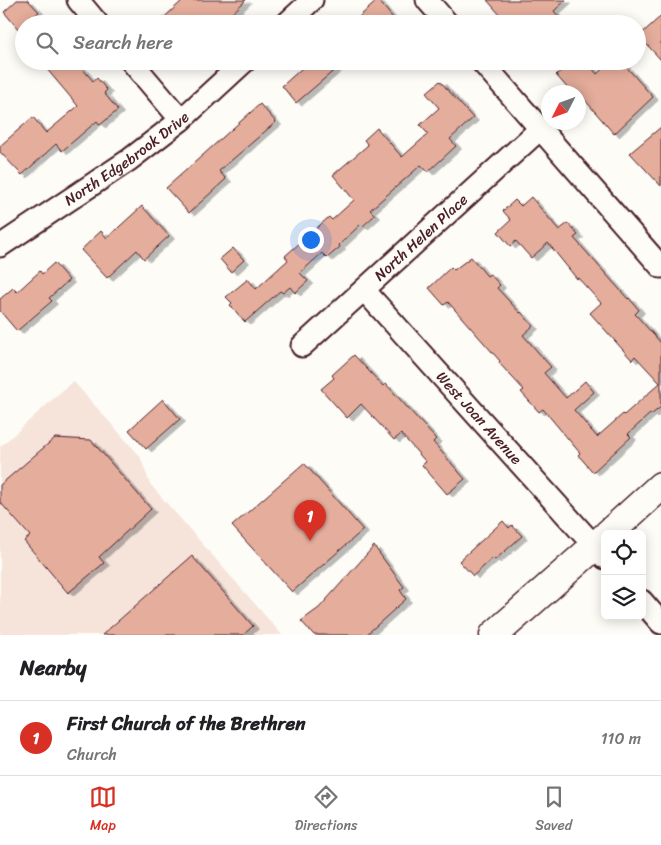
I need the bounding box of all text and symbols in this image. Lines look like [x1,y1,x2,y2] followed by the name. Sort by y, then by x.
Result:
[15,15,646,70] search box
[73,26,173,59] text: Search here
[33,29,61,57] icon: search
[541,85,586,130] north arrow
[59,105,196,213] street label: North Edgebrook Drive
[368,187,474,288] street label: North Helen Place
[298,227,324,253] your location
[430,365,528,471] street label: West Joan Avenue
[294,500,326,541] pin: 1
[601,530,646,620] map controls
[601,530,646,575] button: locate
[601,575,646,620] button: layers
[20,649,86,687] text: Nearby
[67,707,305,740] text: First Church of the Brethren
[33,724,39,753] text: 1
[601,724,641,753] text: 110 m
[67,740,117,769] text: Church
[89,783,117,838] tab: Map
[295,783,357,838] tab: Directions
[535,783,572,838] tab: Saved

